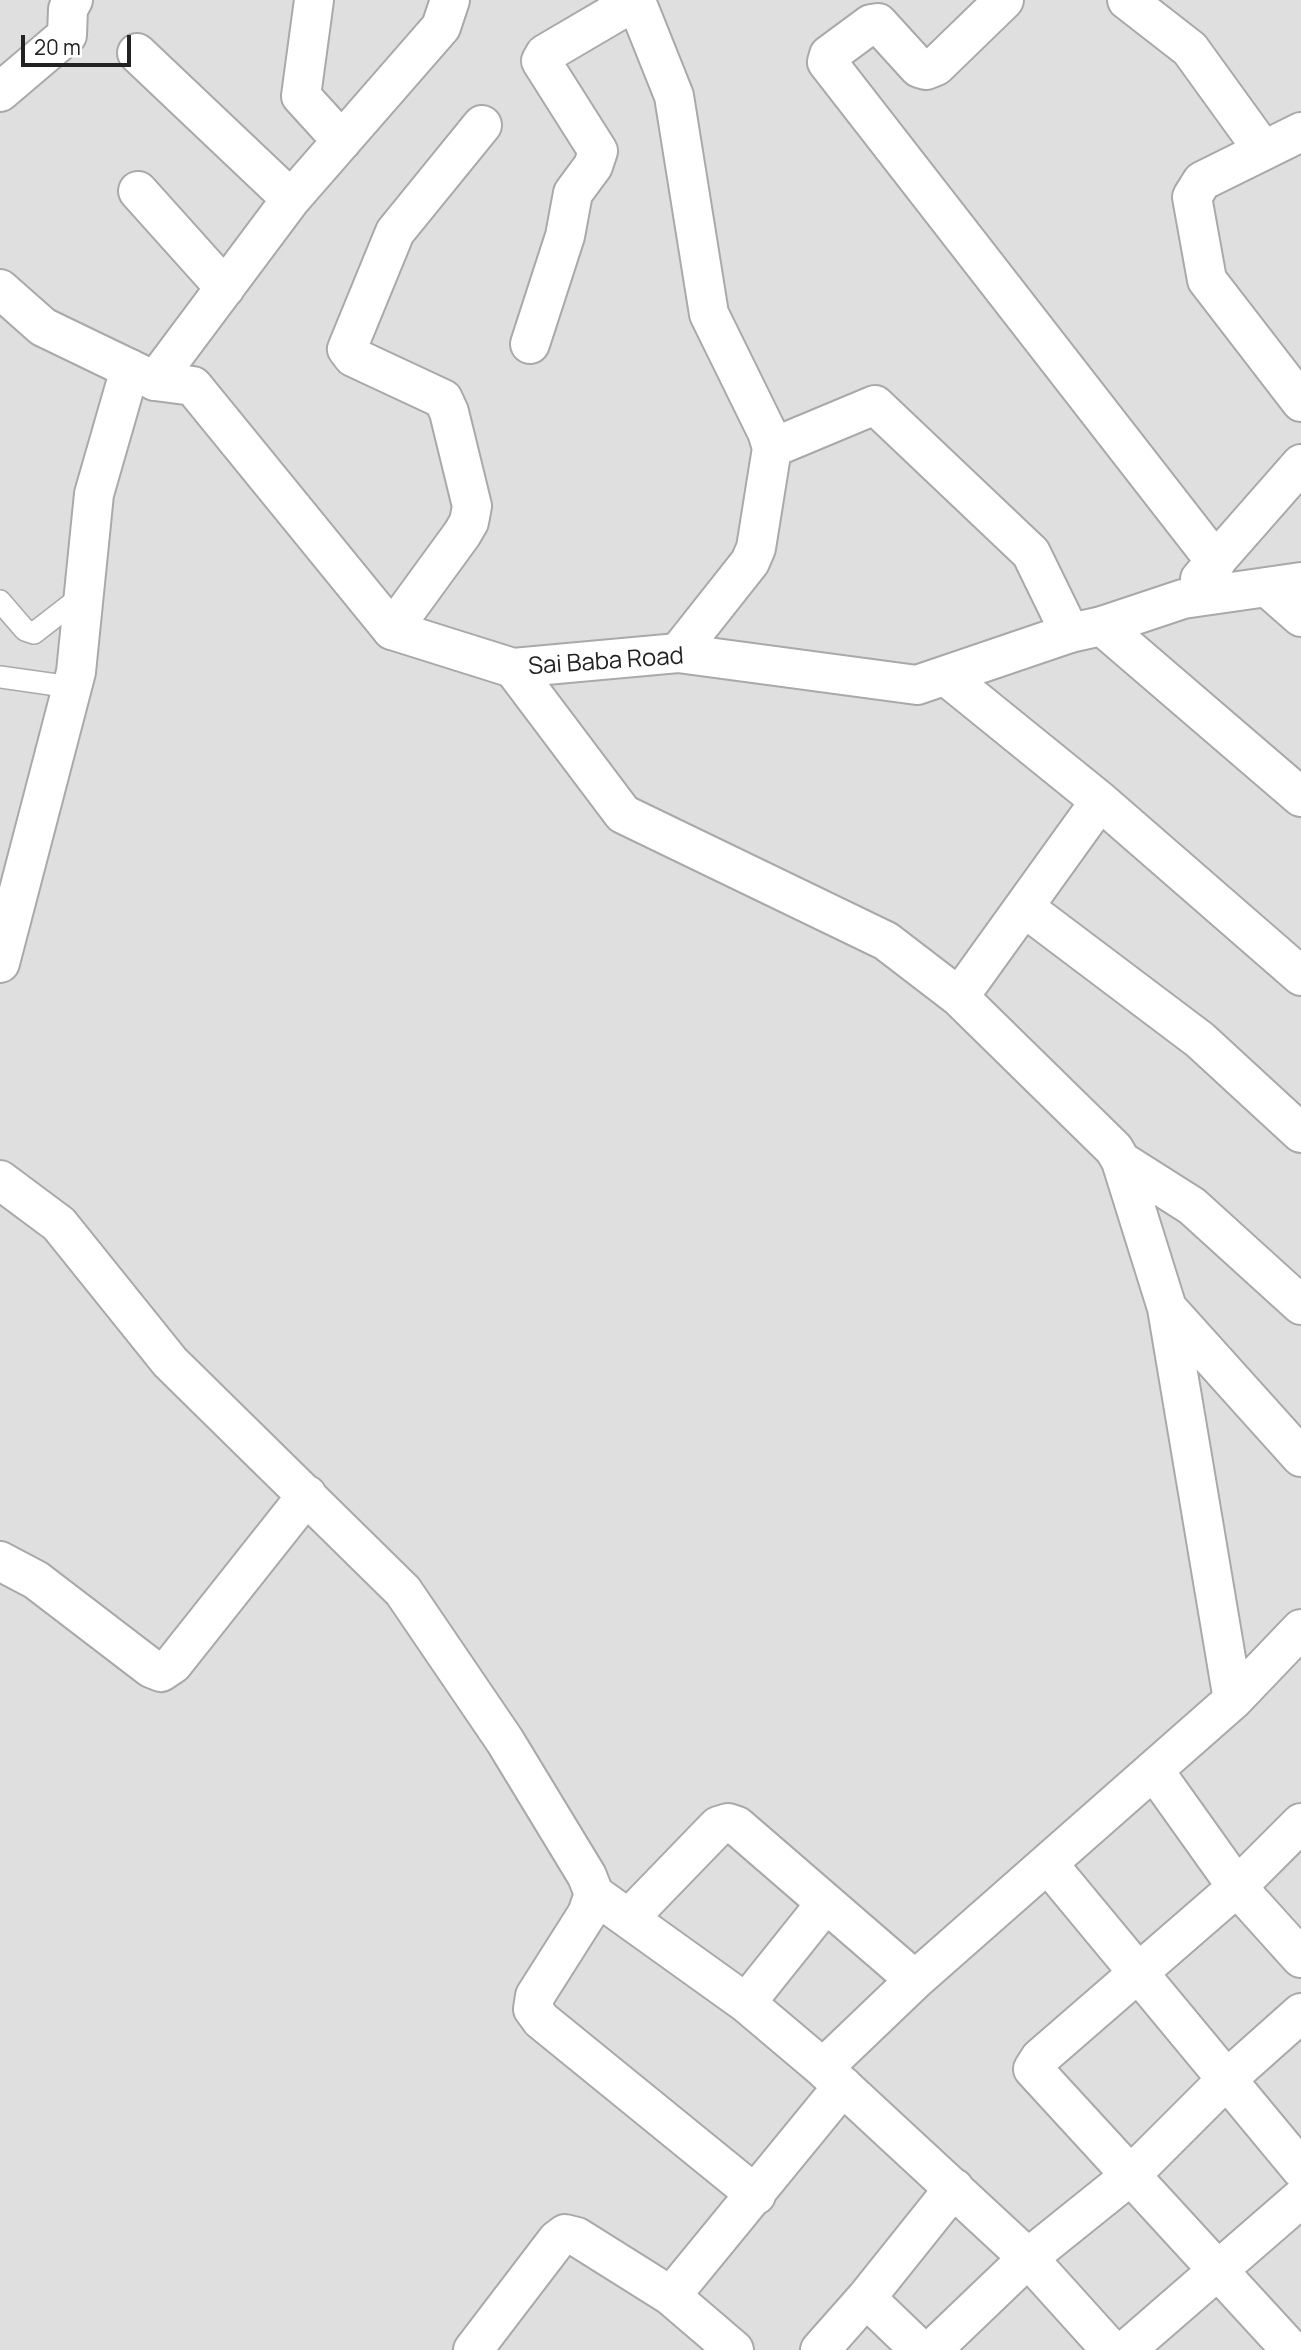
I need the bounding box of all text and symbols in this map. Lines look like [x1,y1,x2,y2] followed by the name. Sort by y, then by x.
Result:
[24,21,135,65] scale bar
[34,33,81,61] text: 20 m
[527,642,685,682] street label: Sai Baba Road

